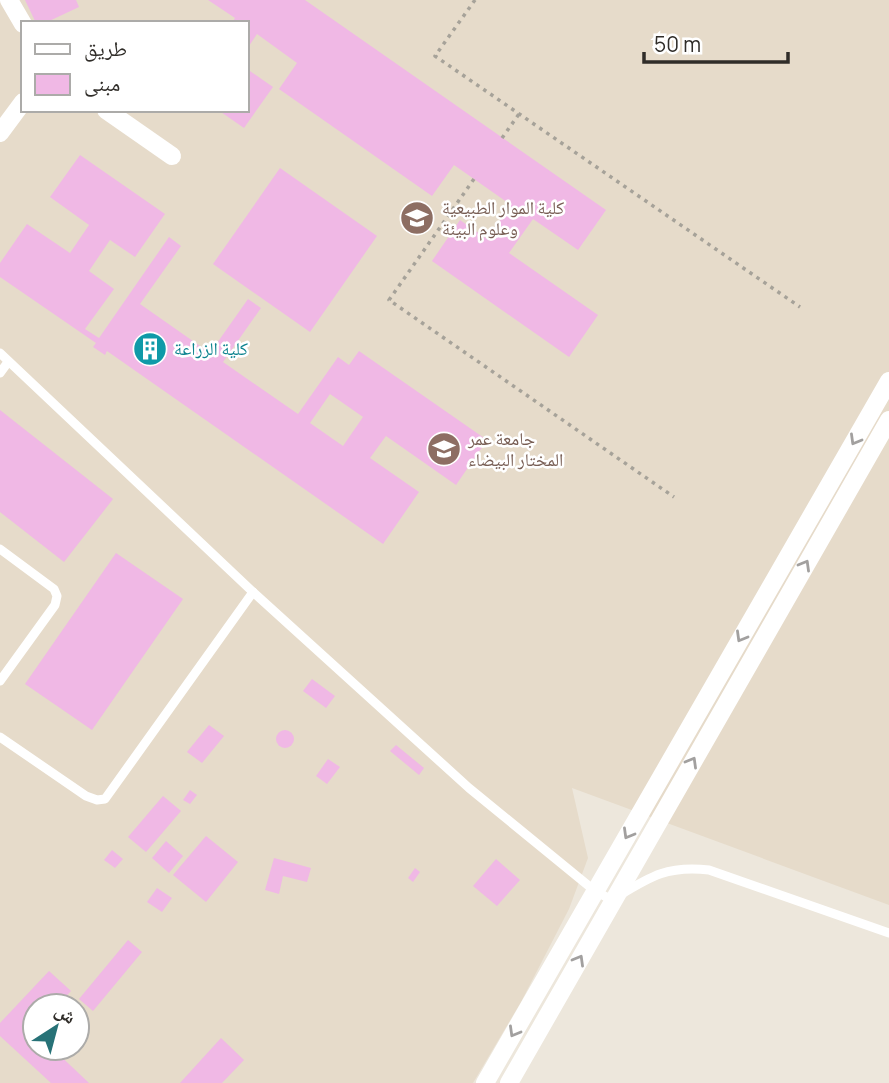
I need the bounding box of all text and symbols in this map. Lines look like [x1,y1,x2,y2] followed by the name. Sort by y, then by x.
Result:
[21,21,248,112] legend
[644,21,788,65] scale bar
[654,30,701,58] text: 50 m
[84,34,127,62] text: طريق
[84,69,120,97] text: مبنى
[442,195,565,241] place label: كلية الموار الطبيعية وعلوم البيئة
[398,199,436,237] school or university icon: كلية الموار الطبيعية وعلوم البيئة
[131,330,169,368] building icon: كلية الزراعة
[174,336,248,360] place label: كلية الزراعة
[467,426,563,471] place label: جامعة عمر المختار البيضاء
[425,430,463,468] school or university icon: جامعة عمر المختار البيضاء
[850,433,863,446] one-way arrow
[797,560,810,572] one-way arrow
[736,630,749,643] one-way arrow
[684,757,697,770] one-way arrow
[623,827,636,840] one-way arrow
[571,955,584,967] one-way arrow
[21,992,91,1062] north arrow
[50,997,82,1030] text: ش
[509,1024,522,1037] one-way arrow

